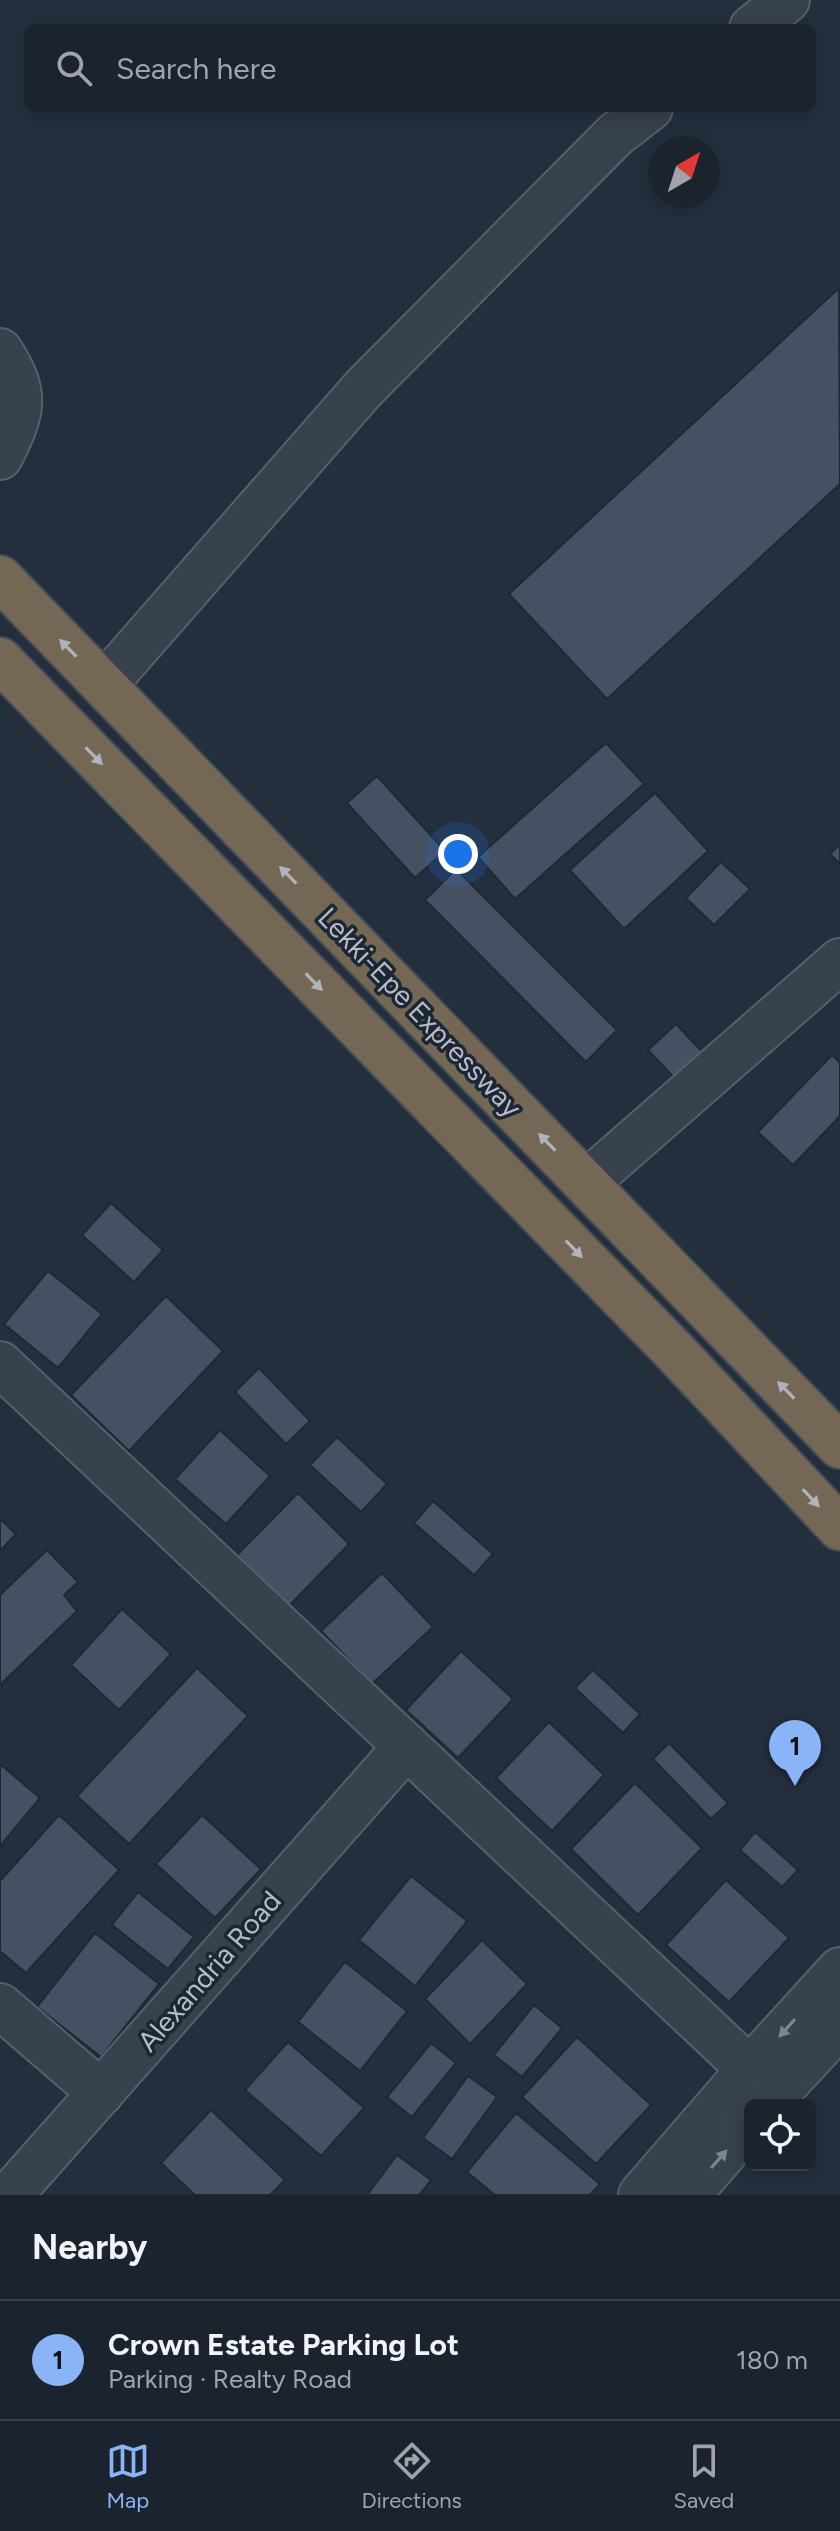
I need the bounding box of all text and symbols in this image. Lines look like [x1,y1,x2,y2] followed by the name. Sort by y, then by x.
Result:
[24,24,816,112] search box
[52,46,96,90] icon: search
[116,50,276,87] text: Search here
[648,136,720,208] north arrow
[60,639,78,658] one-way arrow
[84,746,102,765] one-way arrow
[438,834,478,874] your location
[279,866,298,885] one-way arrow
[311,900,529,1124] street label: Lekki-Epe Expressway
[304,972,323,991] one-way arrow
[538,1133,557,1152] one-way arrow
[564,1239,583,1258] one-way arrow
[777,1381,796,1400] one-way arrow
[802,1488,820,1507] one-way arrow
[769,1720,821,1786] pin: 1
[130,1884,288,2058] street label: Alexandria Road
[779,2018,797,2037] one-way arrow
[744,2099,816,2171] map controls
[744,2099,816,2171] button: locate
[710,2150,727,2170] one-way arrow
[32,2227,147,2268] text: Nearby
[108,2326,459,2363] text: Crown Estate Parking Lot
[53,2344,63,2376] text: 1
[736,2344,808,2376] text: 180 m
[108,2363,352,2395] text: Parking · Realty Road
[106,2439,150,2514] tab: Map
[362,2439,462,2514] tab: Directions
[673,2439,734,2514] tab: Saved

